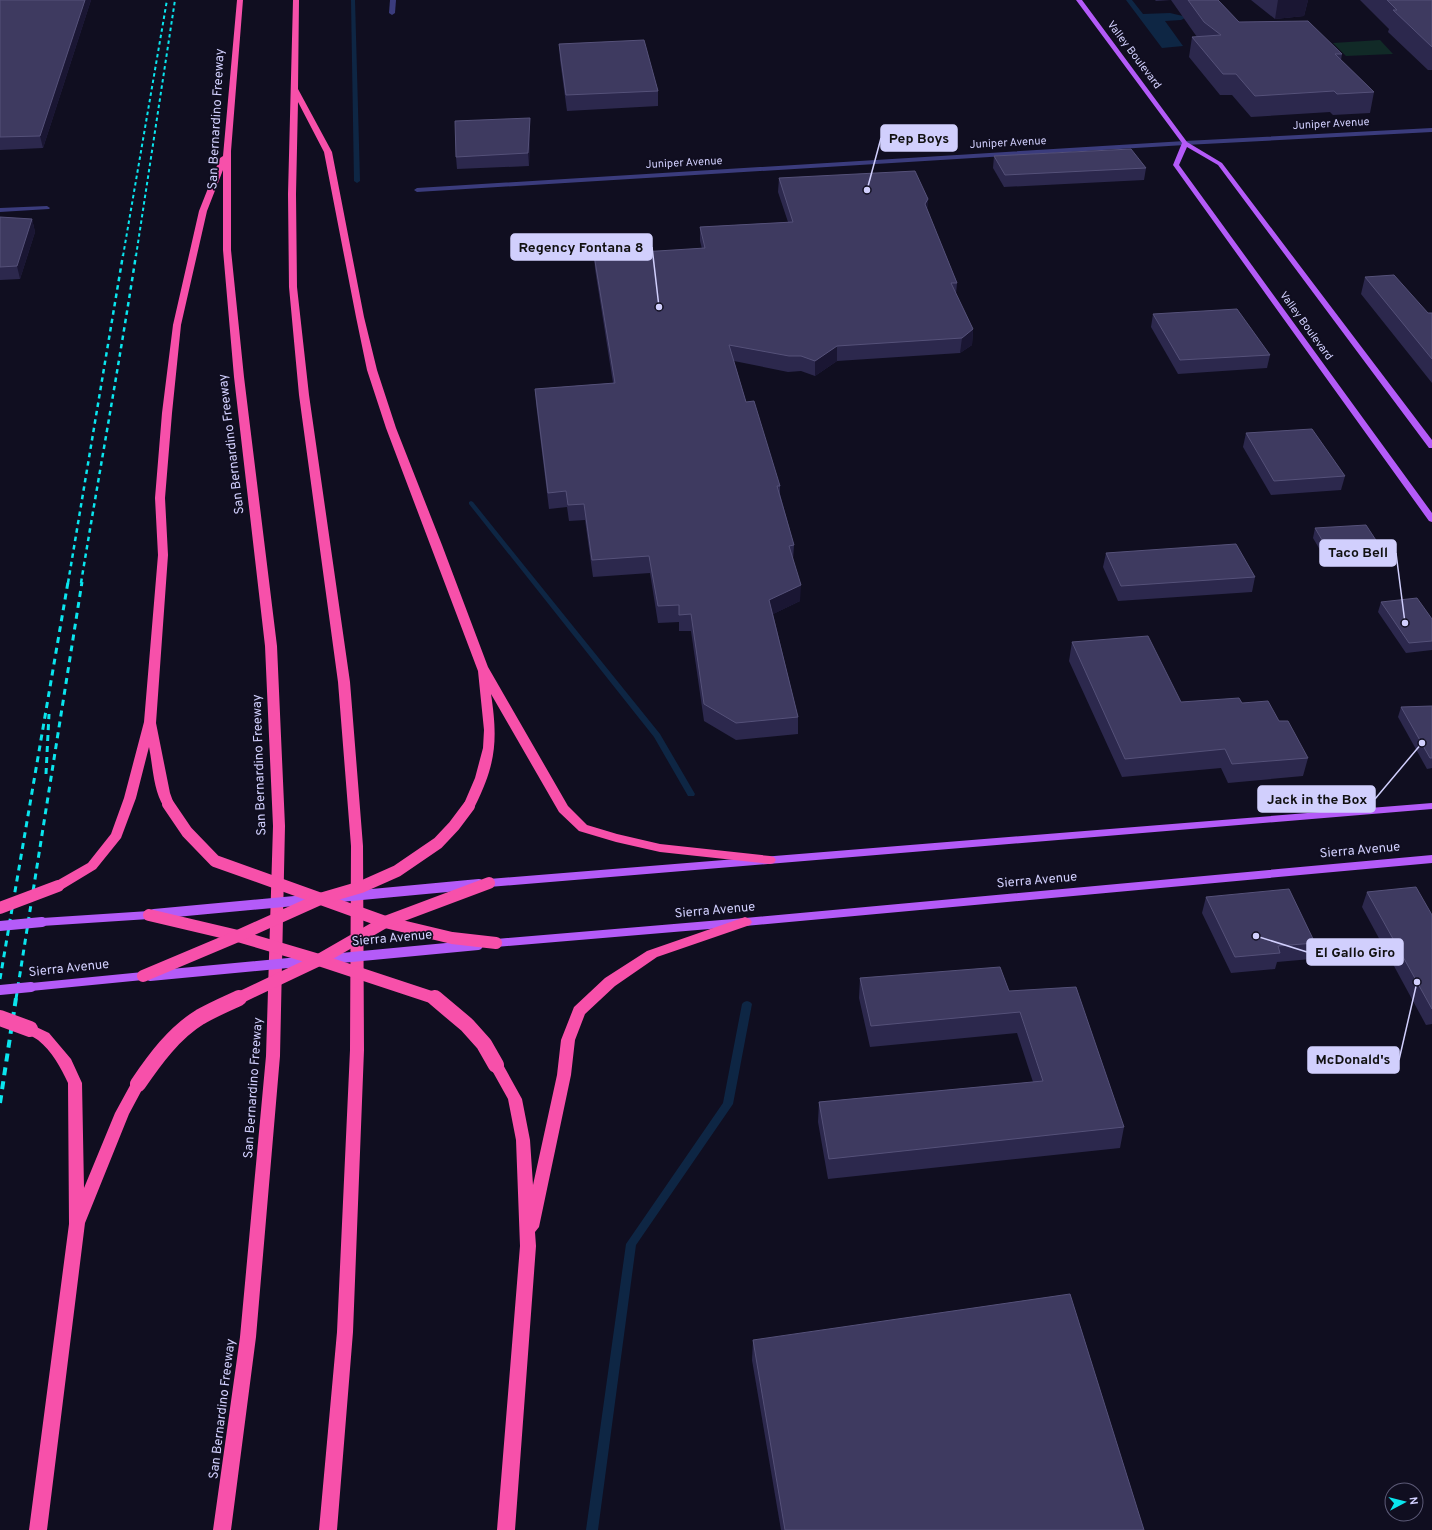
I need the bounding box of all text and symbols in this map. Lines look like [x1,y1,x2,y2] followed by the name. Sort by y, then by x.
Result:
[1104,18,1164,92] street label: Valley Boulevard
[205,48,229,190] street label: San Bernardino Freeway
[1292,115,1370,133] street label: Juniper Avenue
[881,125,957,151] callout: Pep Boys
[889,131,949,148] text: Pep Boys
[969,134,1047,152] street label: Juniper Avenue
[645,154,723,172] street label: Juniper Avenue
[511,234,652,260] callout: Regency Fontana 8
[519,240,643,257] text: Regency Fontana 8
[1276,289,1336,363] street label: Valley Boulevard
[215,373,249,515] street label: San Bernardino Freeway
[1320,540,1396,566] callout: Taco Bell
[1328,545,1388,562] text: Taco Bell
[250,694,270,836] street label: San Bernardino Freeway
[1258,786,1375,812] callout: Jack in the Box
[1267,792,1367,809] text: Jack in the Box
[1319,840,1401,862] street label: Sierra Avenue
[996,870,1078,892] street label: Sierra Avenue
[674,900,756,922] street label: Sierra Avenue
[351,928,433,950] street label: Sierra Avenue
[1307,939,1403,965] callout: El Gallo Giro
[1315,945,1395,962] text: El Gallo Giro
[28,957,110,981] street label: Sierra Avenue
[241,1017,267,1159] street label: San Bernardino Freeway
[1308,1047,1399,1073] callout: McDonald's
[1315,1052,1391,1069] text: McDonald's
[206,1338,240,1480] street label: San Bernardino Freeway
[1384,1482,1424,1522] north arrow
[1406,1496,1420,1506] text: N

